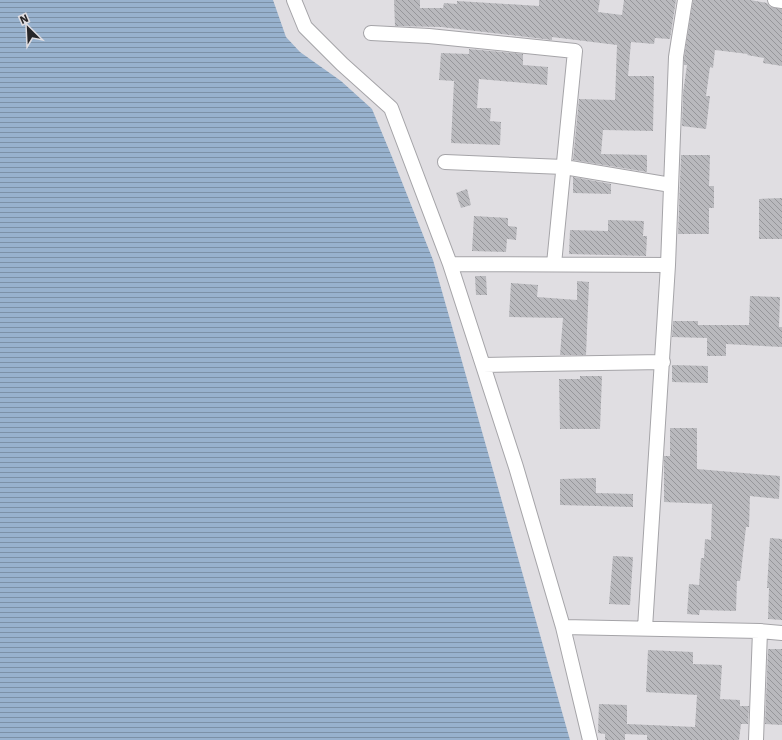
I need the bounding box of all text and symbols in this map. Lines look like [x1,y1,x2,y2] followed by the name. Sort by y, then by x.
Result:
[8,8,48,48] north arrow
[17,11,30,27] text: N

